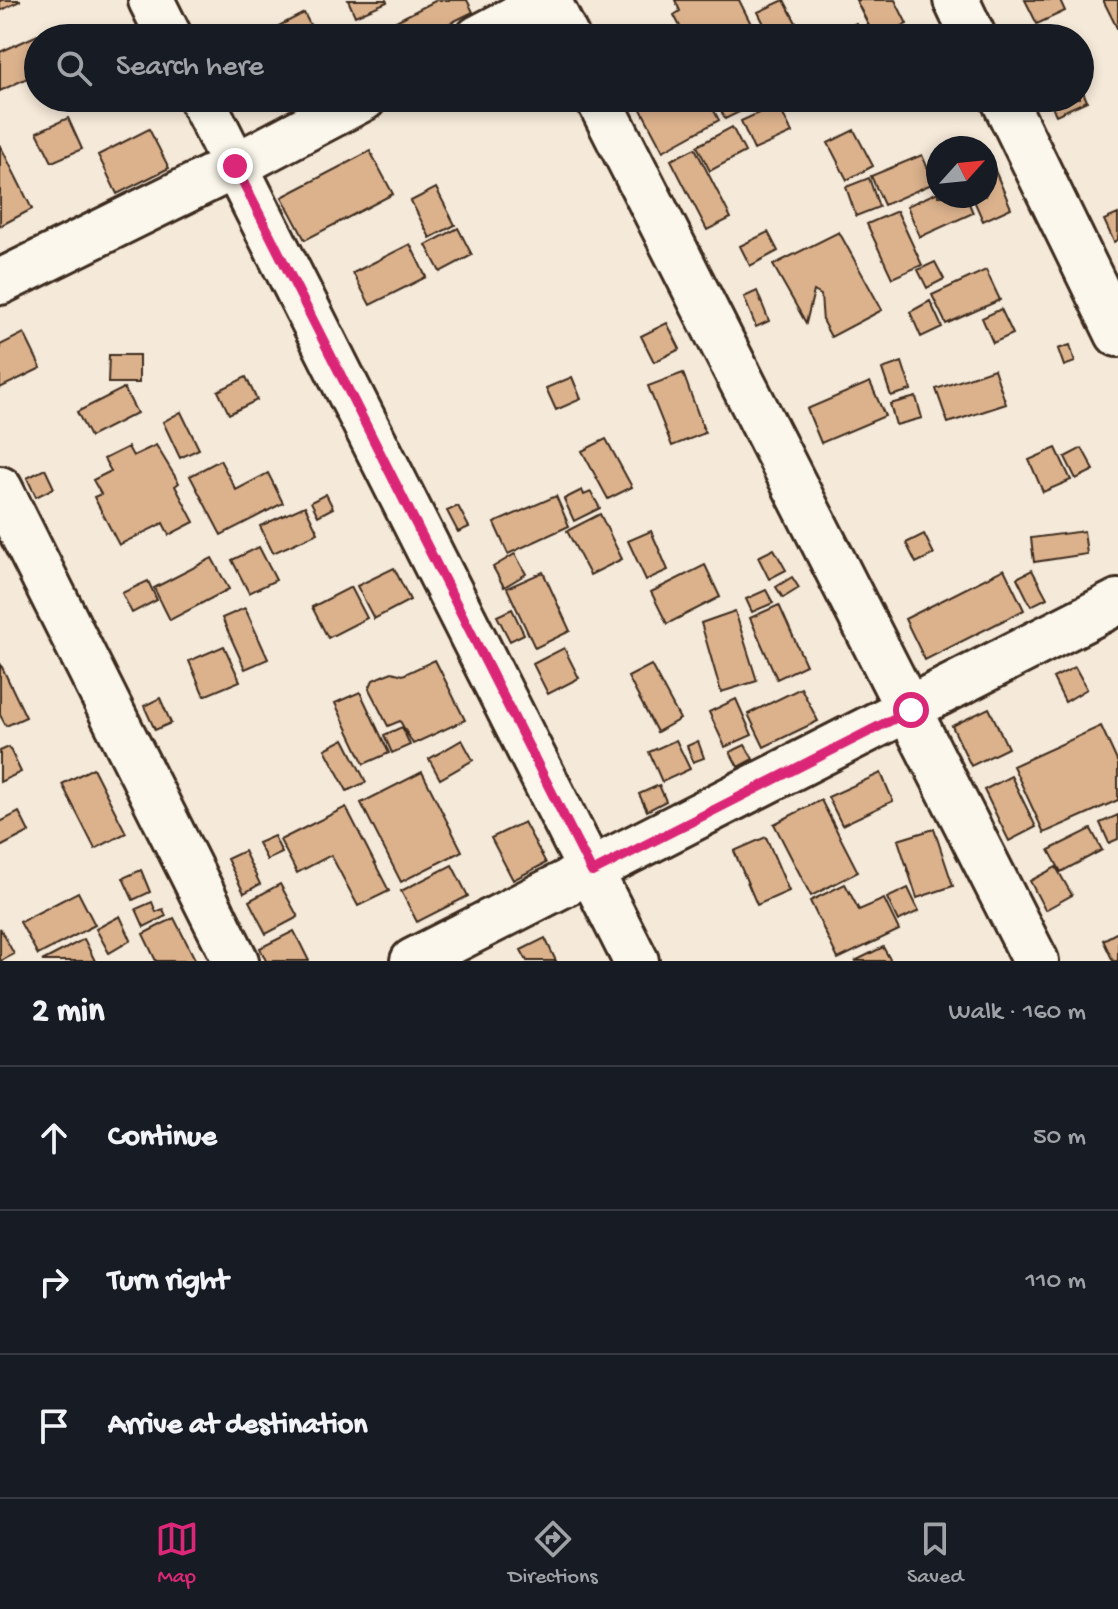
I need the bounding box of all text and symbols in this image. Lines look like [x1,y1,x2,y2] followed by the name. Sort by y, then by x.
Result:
[24,24,1094,112] search box
[52,46,96,90] icon: search
[116,51,264,86] text: Search here
[926,136,998,208] north arrow
[217,148,253,184] route end
[893,692,929,728] route start
[32,993,104,1033] text: 2 min
[949,998,1086,1029] text: Walk · 160 m
[32,1116,76,1160] icon: ahead
[108,1121,217,1156] text: Continue
[1033,1123,1086,1154] text: 50 m
[32,1260,76,1304] icon: right
[108,1265,228,1300] text: Turn right
[1026,1267,1086,1298] text: 110 m
[32,1404,76,1448] icon: arrive
[108,1409,368,1444] text: Arrive at destination
[155,1517,199,1591] tab: Map
[508,1517,598,1591] tab: Directions
[907,1517,963,1591] tab: Saved

